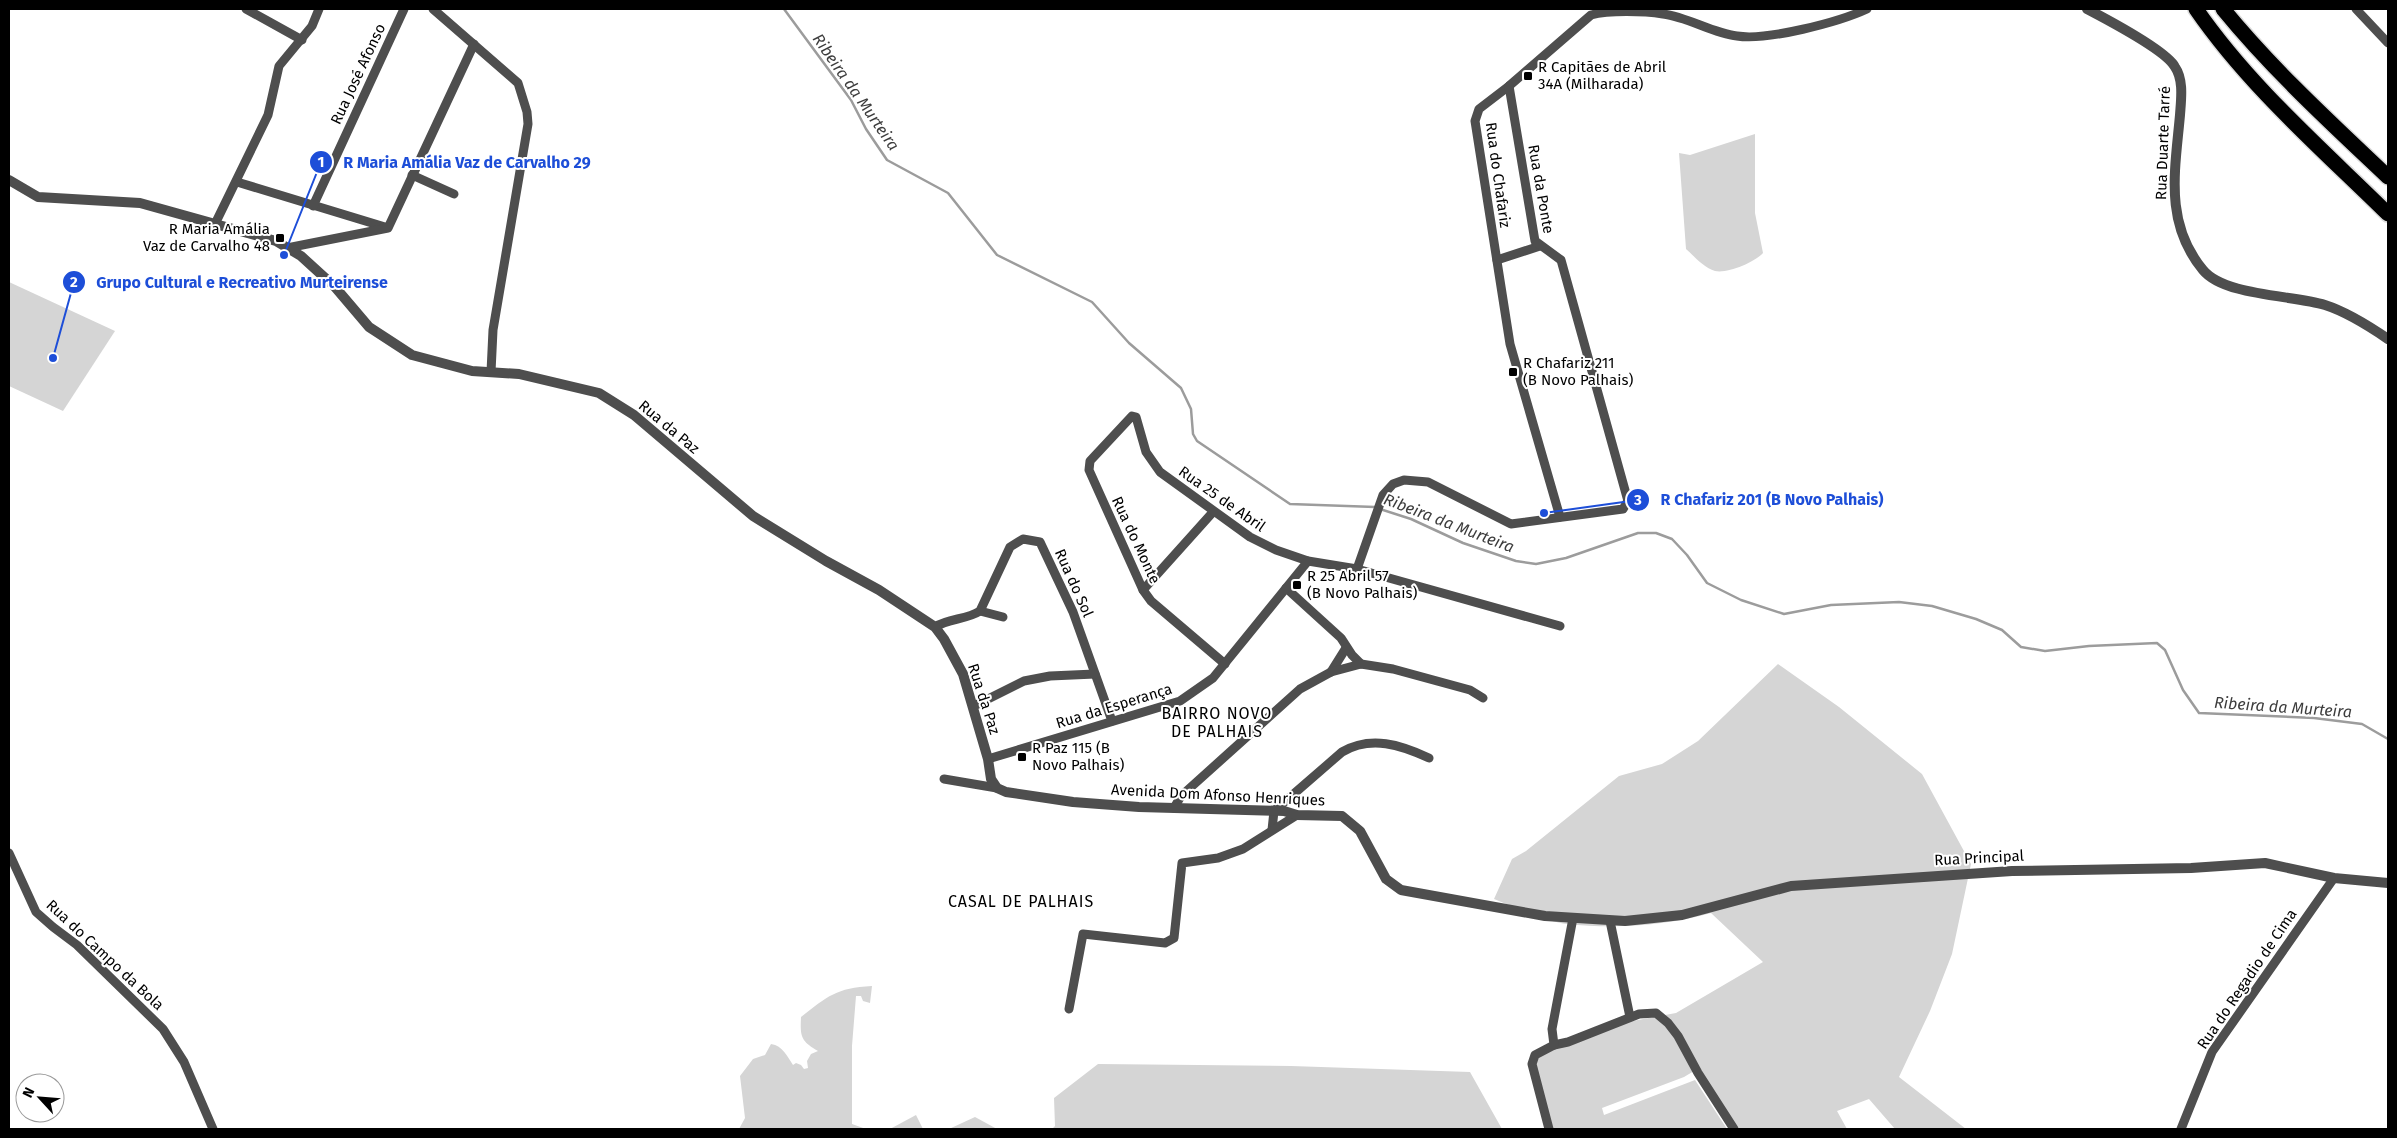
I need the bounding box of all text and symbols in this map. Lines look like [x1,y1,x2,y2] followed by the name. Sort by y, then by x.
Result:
[327,21,389,127] street label: Rua José Afonso
[809,30,903,154] water label: Ribeira da Murteira
[1538,58,1667,93] place label: R Capitães de Abril 34A (Milharada)
[1522,70,1534,82] marker: R Capitães de Abril 34A (Milharada)
[2152,86,2174,200] street label: Rua Duarte Tarré
[1482,121,1514,229] street label: Rua do Chafariz
[1524,143,1558,235] street label: Rua da Ponte
[309,146,601,177] callout: R Maria Amália Vaz de Carvalho 29
[318,153,324,171] text: 1
[343,153,591,172] text: R Maria Amália Vaz de Carvalho 29
[143,220,270,255] place label: R Maria Amália Vaz de Carvalho 48
[274,232,286,244] marker: R Maria Amália Vaz de Carvalho 48
[61,267,398,298] callout: Grupo Cultural e Recreativo Murteirense
[70,273,78,291] text: 2
[96,273,388,292] text: Grupo Cultural e Recreativo Murteirense
[1523,354,1633,389] place label: R Chafariz 211 (B Novo Palhais)
[1507,366,1519,378] marker: R Chafariz 211 (B Novo Palhais)
[635,396,703,458] street label: Rua da Paz
[1175,462,1269,536] street label: Rua 25 de Abril
[1625,484,1893,515] callout: R Chafariz 201 (B Novo Palhais)
[1381,489,1517,557] water label: Ribeira da Murteira
[1661,490,1883,509] text: R Chafariz 201 (B Novo Palhais)
[1633,491,1642,509] text: 3
[1108,493,1164,587] street label: Rua do Monte
[1051,546,1097,621] street label: Rua do Sol
[1307,567,1417,602] place label: R 25 Abril 57 (B Novo Palhais)
[1291,579,1303,591] marker: R 25 Abril 57 (B Novo Palhais)
[964,661,1004,737] street label: Rua da Paz
[1054,680,1174,732] street label: Rua da Esperança
[2213,693,2353,721] water label: Ribeira da Murteira
[1162,704,1272,741] district label: BAIRRO NOVO DE PALHAIS
[1032,739,1124,774] place label: R Paz 115 (B Novo Palhais)
[1016,751,1028,763] marker: R Paz 115 (B Novo Palhais)
[1111,780,1325,810] street label: Avenida Dom Afonso Henriques
[1934,847,2025,869] street label: Rua Principal
[948,892,1094,911] district label: CASAL DE PALHAIS
[43,896,167,1014] street label: Rua do Campo da Bola
[2193,906,2301,1052] street label: Rua do Regadio de Cima
[15,1073,65,1123] north arrow
[19,1085,38,1100] text: N

